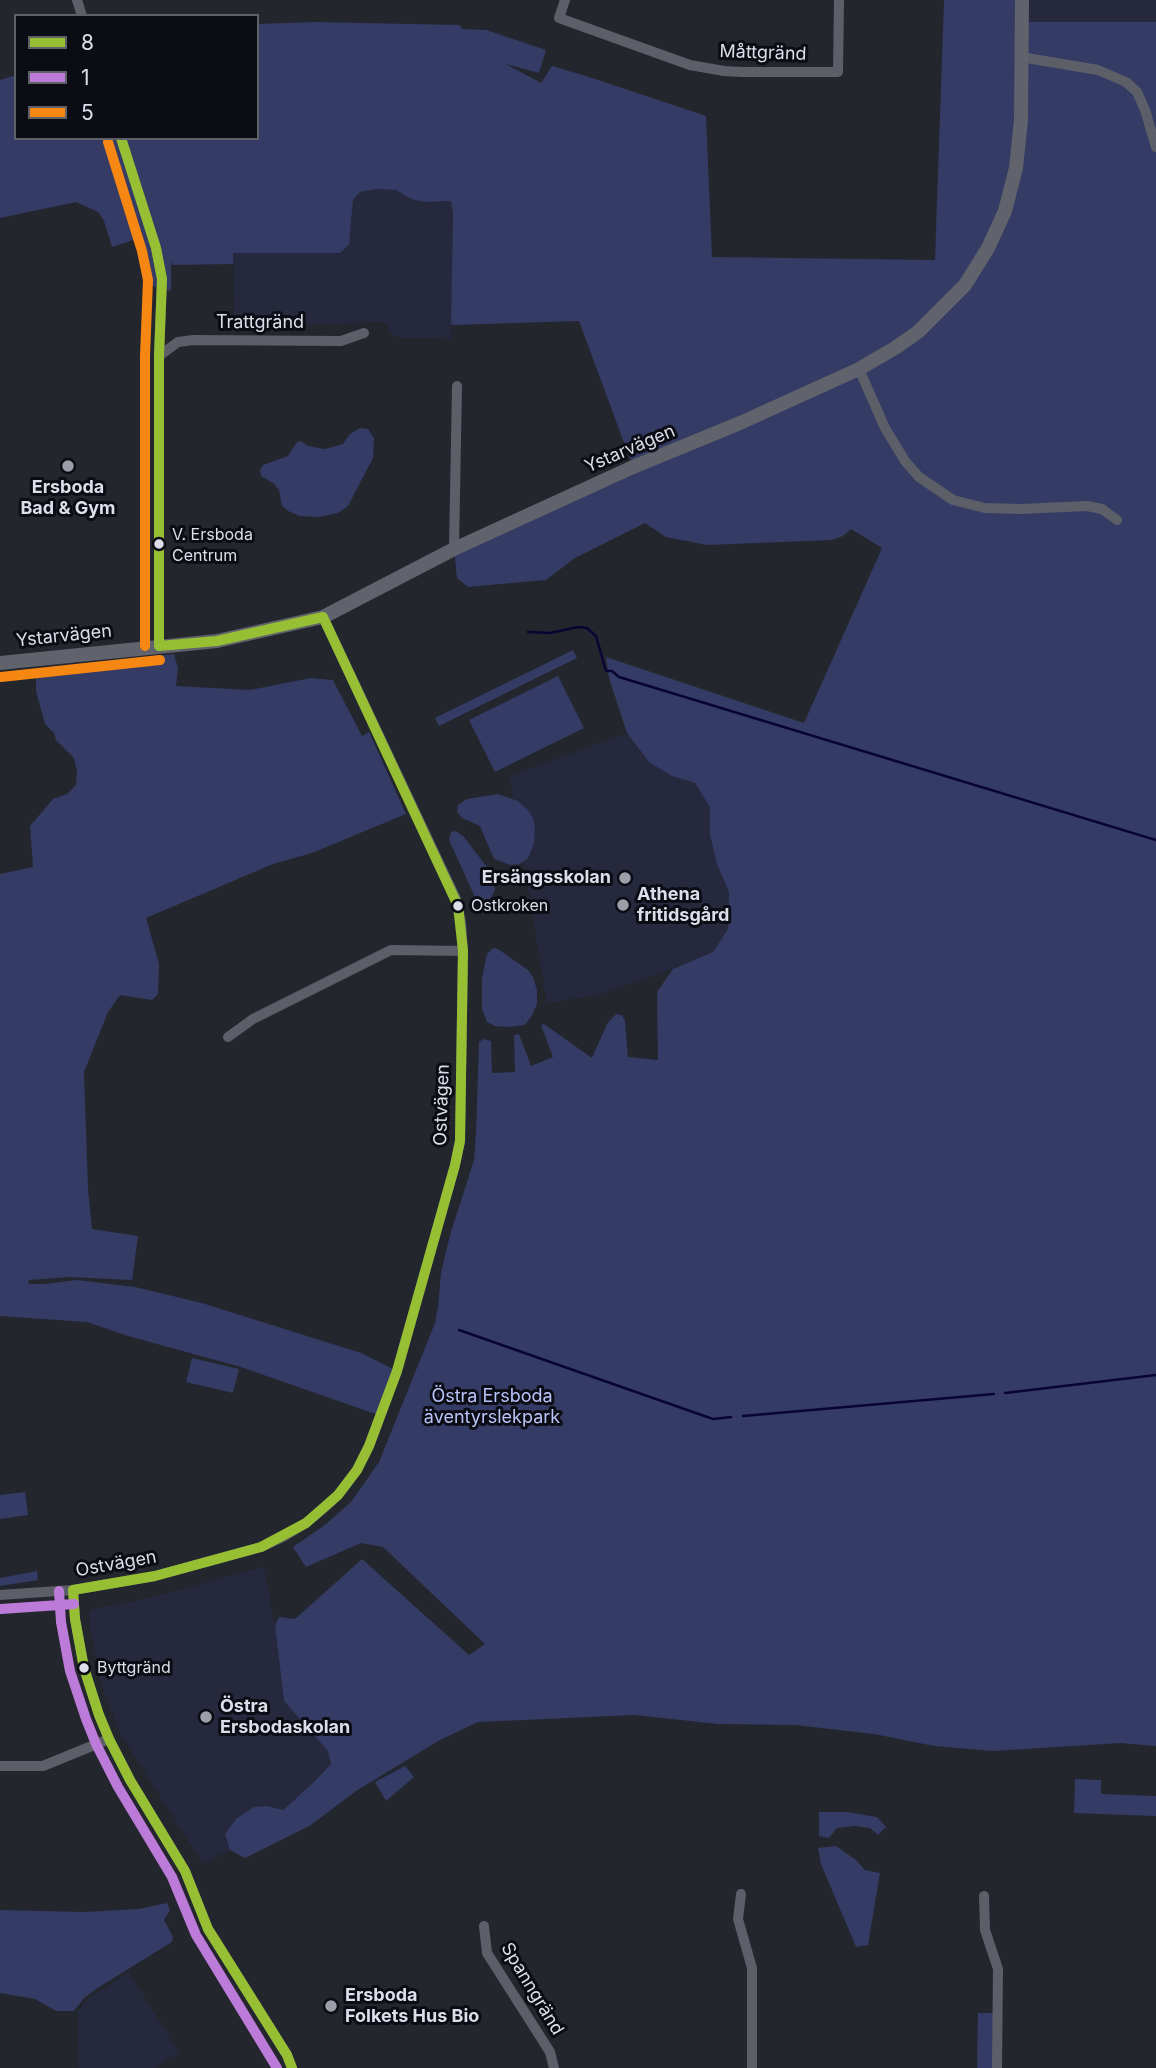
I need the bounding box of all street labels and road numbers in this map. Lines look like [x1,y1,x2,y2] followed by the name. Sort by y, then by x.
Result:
[719,41,807,65] street label: Måttgränd
[216,312,304,334] street label: Trattgränd
[582,420,678,478] street label: Ystarvägen
[15,620,113,652] street label: Ystarvägen
[430,1064,454,1146] street label: Ostvägen
[74,1546,158,1582] street label: Ostvägen
[496,1939,568,2039] street label: Spanngränd

